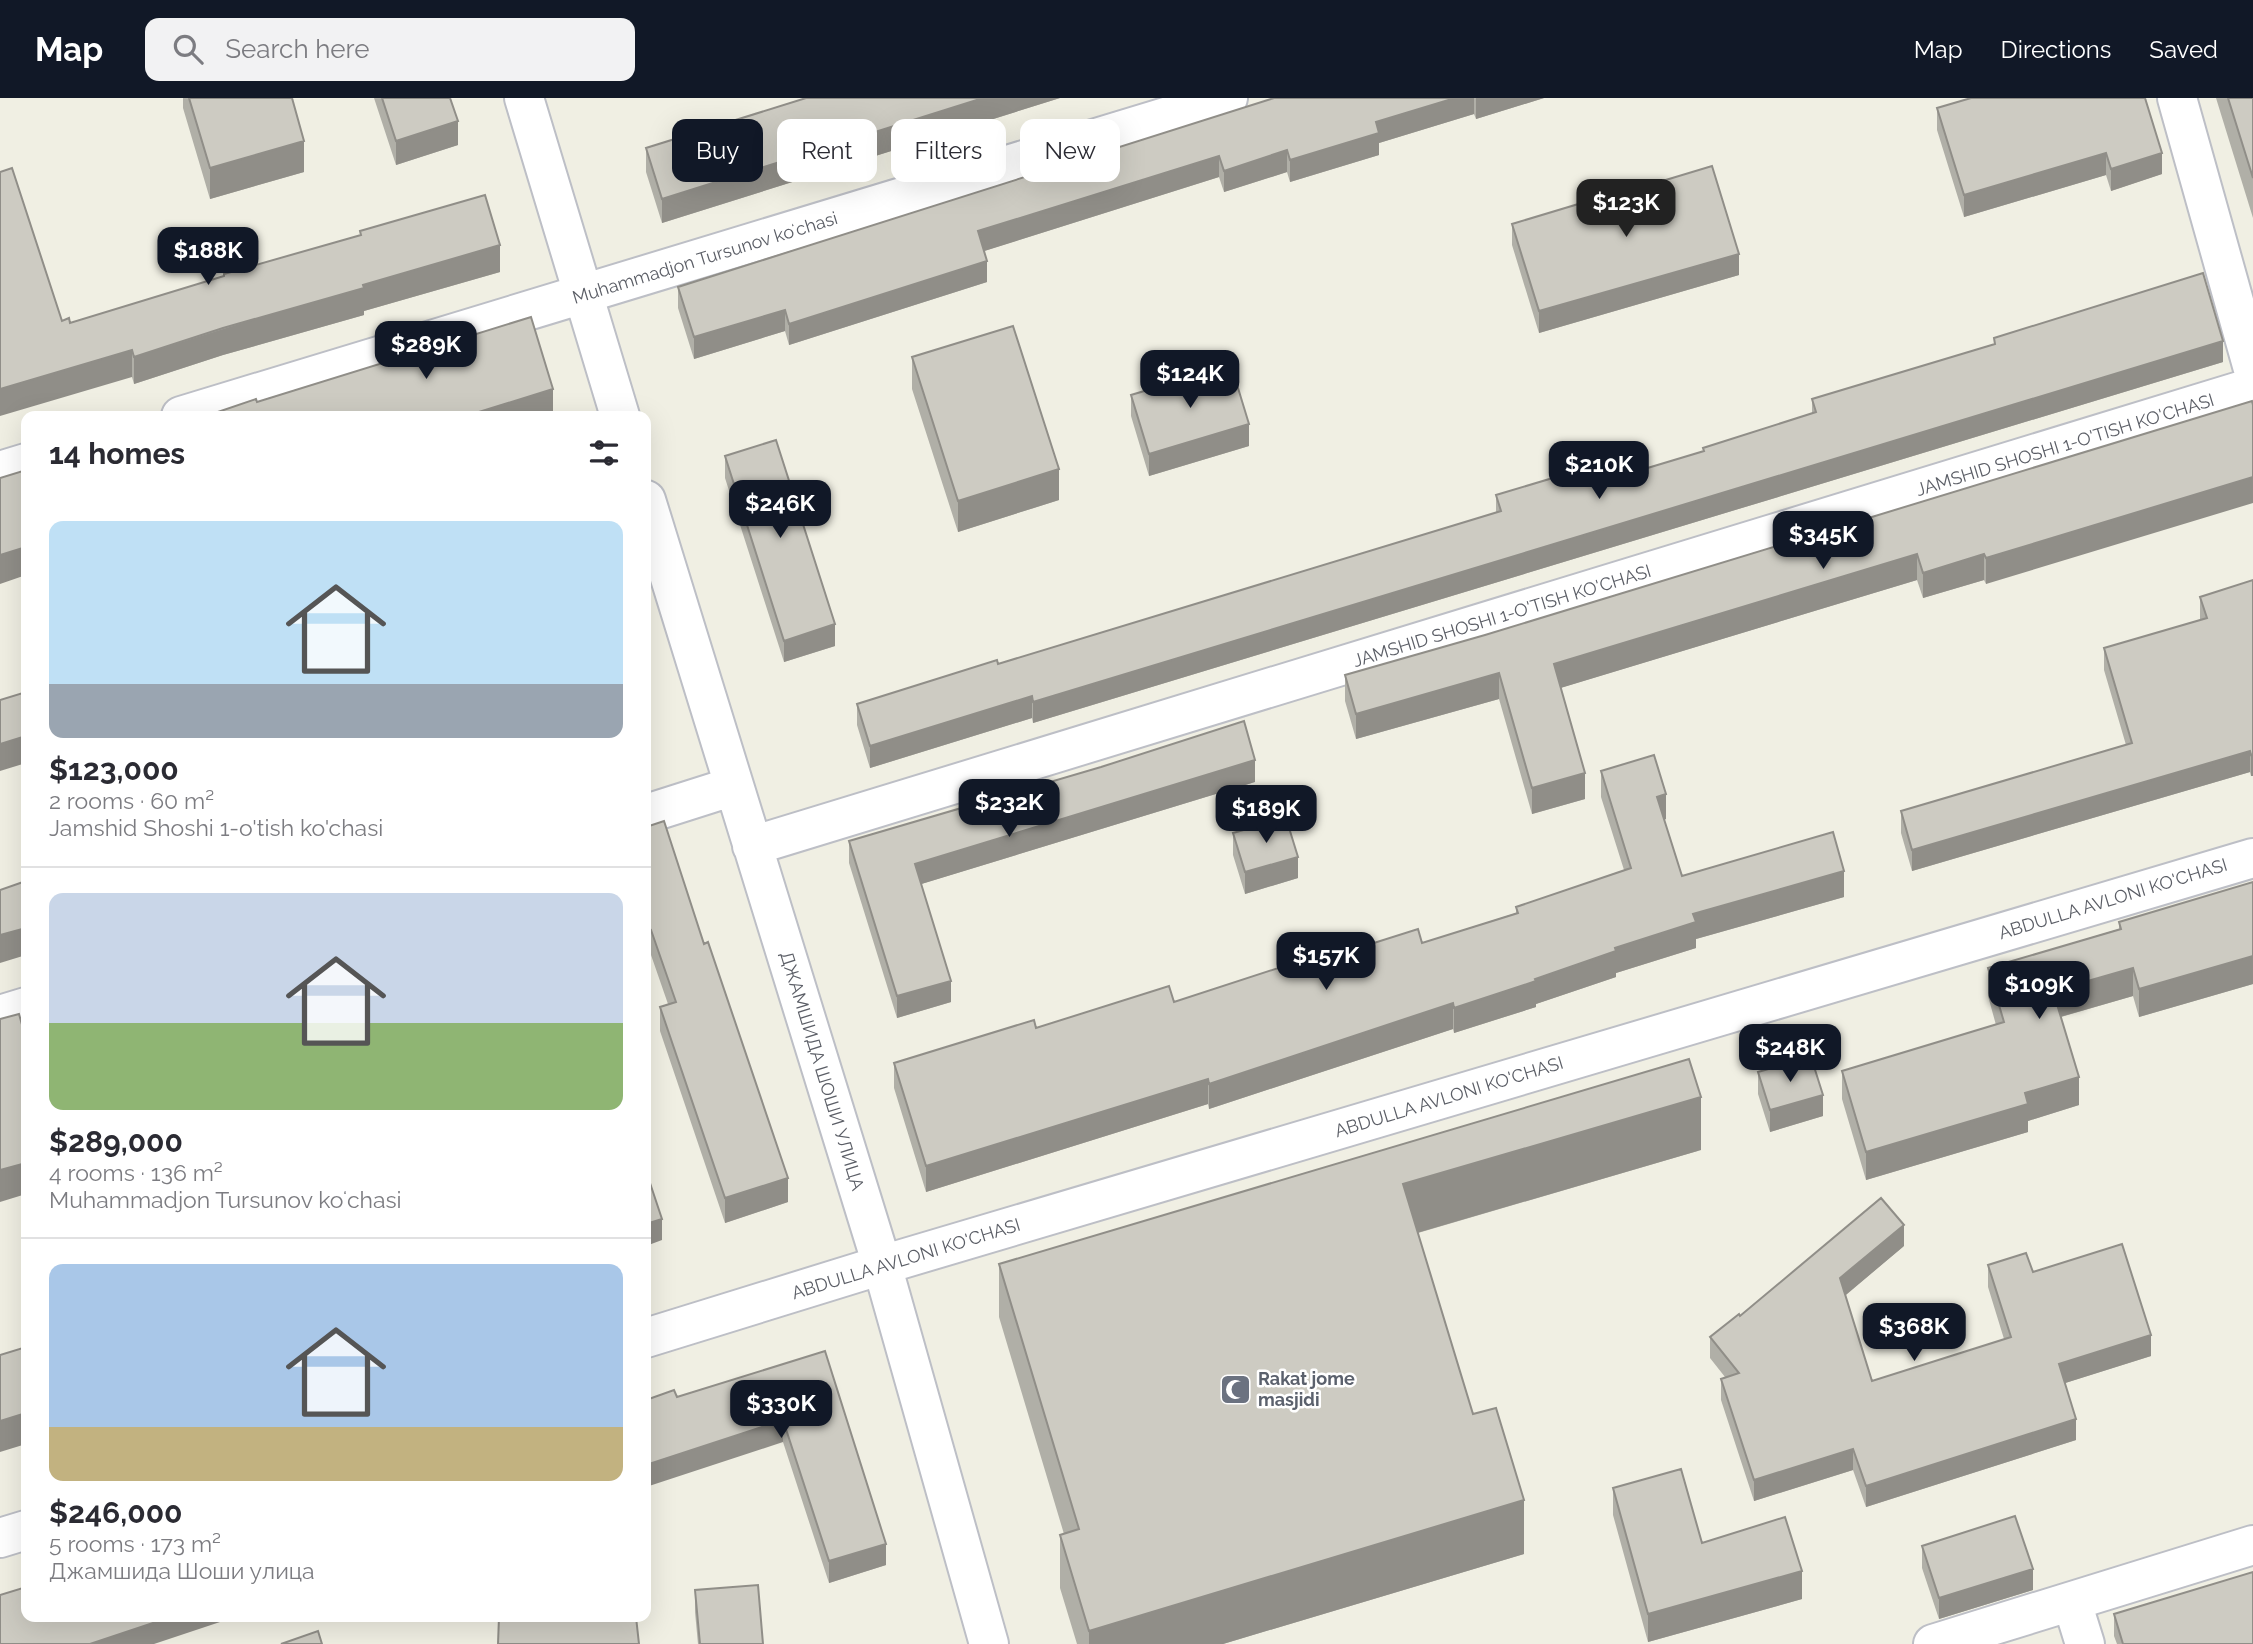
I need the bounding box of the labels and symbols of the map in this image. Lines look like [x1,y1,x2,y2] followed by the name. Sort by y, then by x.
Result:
[1577,180,1675,239] pin: $123K
[570,207,840,308] street label: Muhammadjon Tursunov koʻchasi
[159,228,257,287] pin: $188K
[377,322,475,381] pin: $289K
[1141,350,1239,410] pin: $124K
[1913,389,2217,500] street label: JAMSHID SHOSHI 1-O'TISH KO'CHASI
[1550,442,1648,501] pin: $210K
[731,480,829,540] pin: $246K
[1774,512,1872,571] pin: $345K
[1350,560,1654,671] street label: JAMSHID SHOSHI 1-O'TISH KO'CHASI
[960,780,1058,839] pin: $232K
[1217,786,1315,845] pin: $189K
[1996,854,2230,943] street label: ABDULLA AVLONI KO'CHASI
[1277,932,1375,992] pin: $157K
[776,949,869,1193] street label: ДЖАМШИДА ШОШИ УЛИЦА
[1990,962,2088,1021] pin: $109K
[1741,1024,1839,1084] pin: $248K
[1332,1052,1566,1141] street label: ABDULLA AVLONI KO'CHASI
[789,1214,1023,1303] street label: ABDULLA AVLONI KO'CHASI
[1865,1304,1963,1363] pin: $368K
[1258,1368,1355,1410] place label: Rakat jome masjidi
[1218,1372,1252,1406] mosque icon: Rakat jome masjidi
[732,1380,830,1440] pin: $330K

